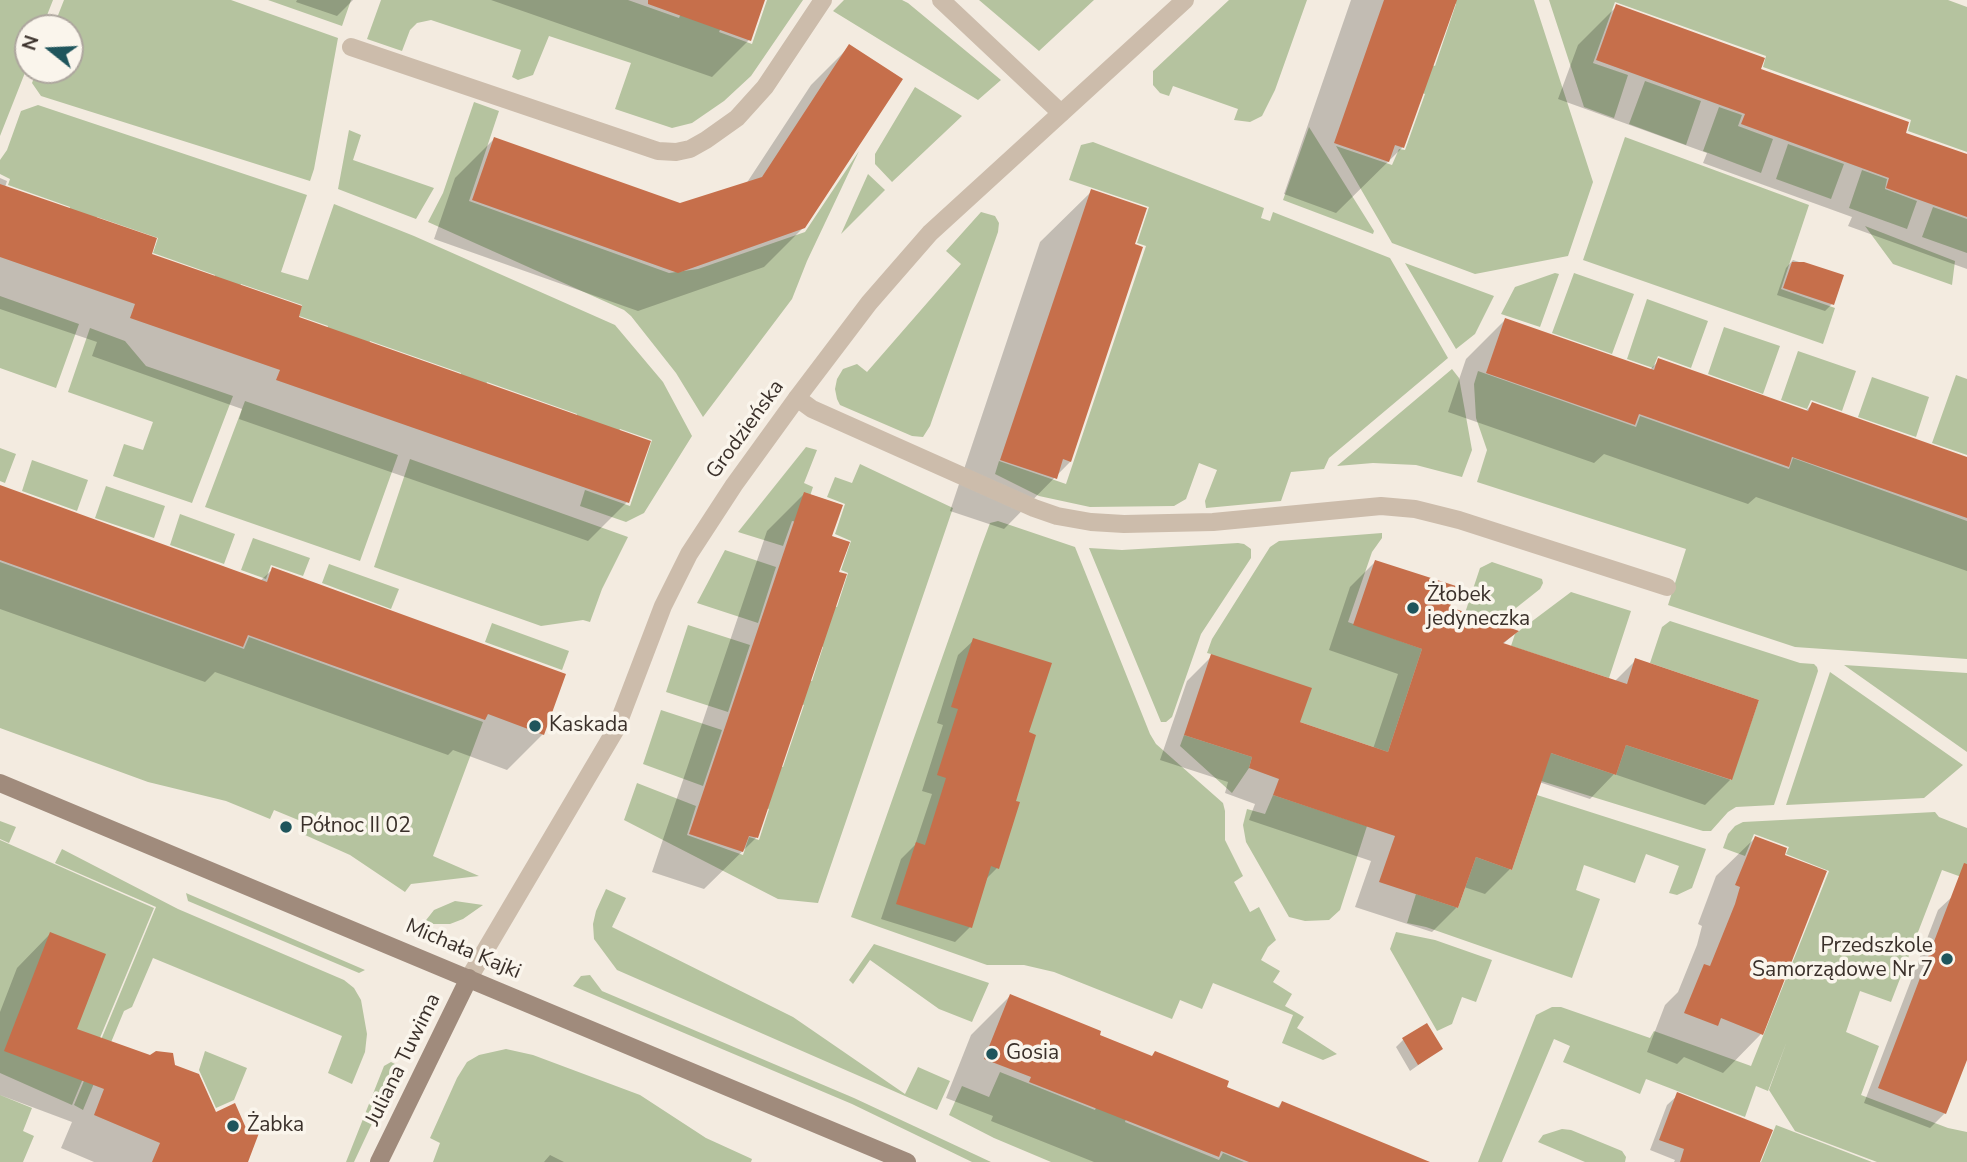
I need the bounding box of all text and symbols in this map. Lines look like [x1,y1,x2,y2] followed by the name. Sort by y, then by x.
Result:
[14,14,84,84] north arrow
[16,32,45,54] text: N
[702,376,790,484] street label: Grodzieńska
[1427,583,1530,633] place label: Żłobek jedyneczka
[1405,600,1421,616] marker: Żłobek jedyneczka
[549,713,628,739] place label: Kaskada
[527,718,543,734] marker: Kaskada
[300,814,411,840] place label: Północ II 02
[278,819,294,835] marker: Północ II 02
[401,914,525,986] street label: Michała Kajki
[1752,934,1933,984] place label: Przedszkole Samorządowe Nr 7
[1939,951,1955,967] marker: Przedszkole Samorządowe Nr 7
[361,990,447,1130] street label: Juliana Tuwima
[1006,1041,1059,1067] place label: Gosia
[984,1046,1000,1062] marker: Gosia
[247,1113,304,1139] place label: Żabka
[225,1118,241,1134] marker: Żabka

